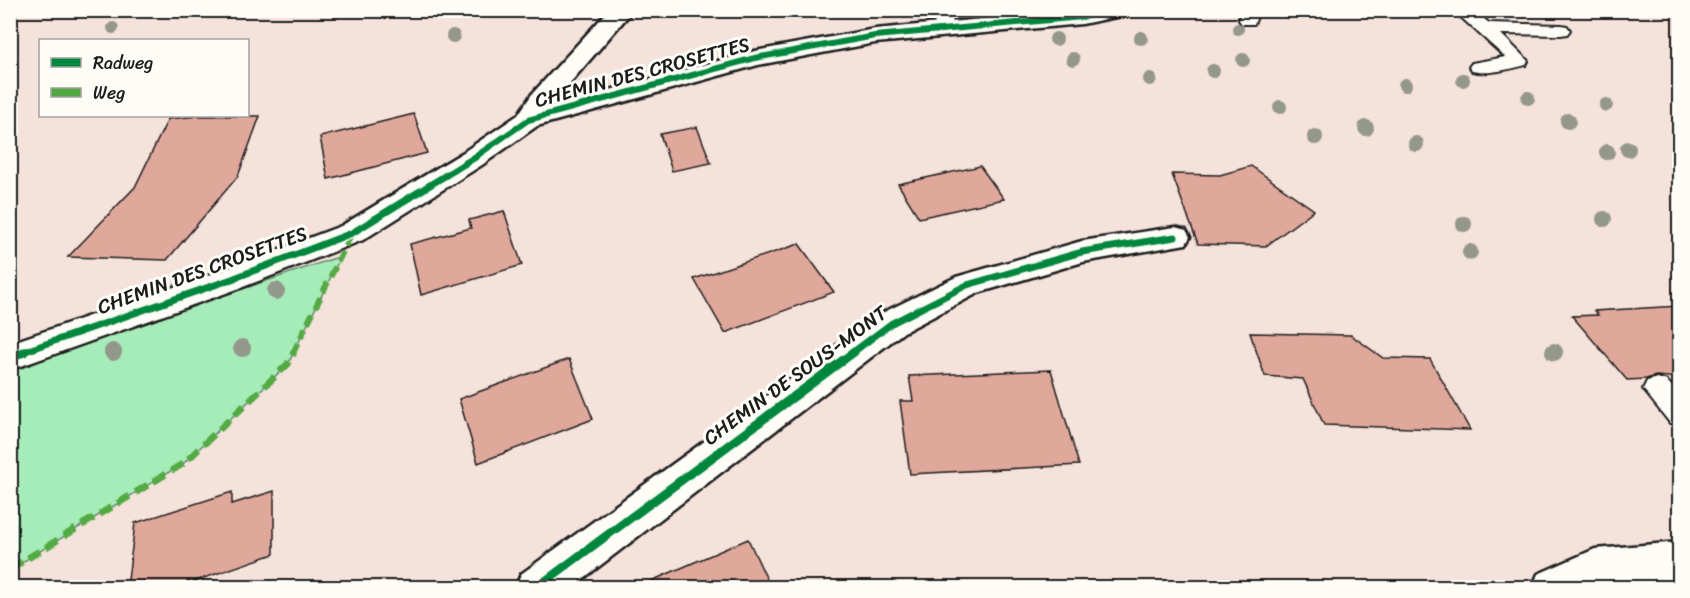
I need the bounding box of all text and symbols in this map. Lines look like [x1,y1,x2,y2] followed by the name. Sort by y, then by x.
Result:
[531,27,754,118] street label: CHEMIN DES CROSETTES
[39,39,249,117] legend
[93,47,153,79] text: Radweg
[93,77,125,109] text: Weg
[92,216,312,325] street label: CHEMIN DES CROSETTES
[696,295,897,455] street label: CHEMIN DE SOUS-MONT

